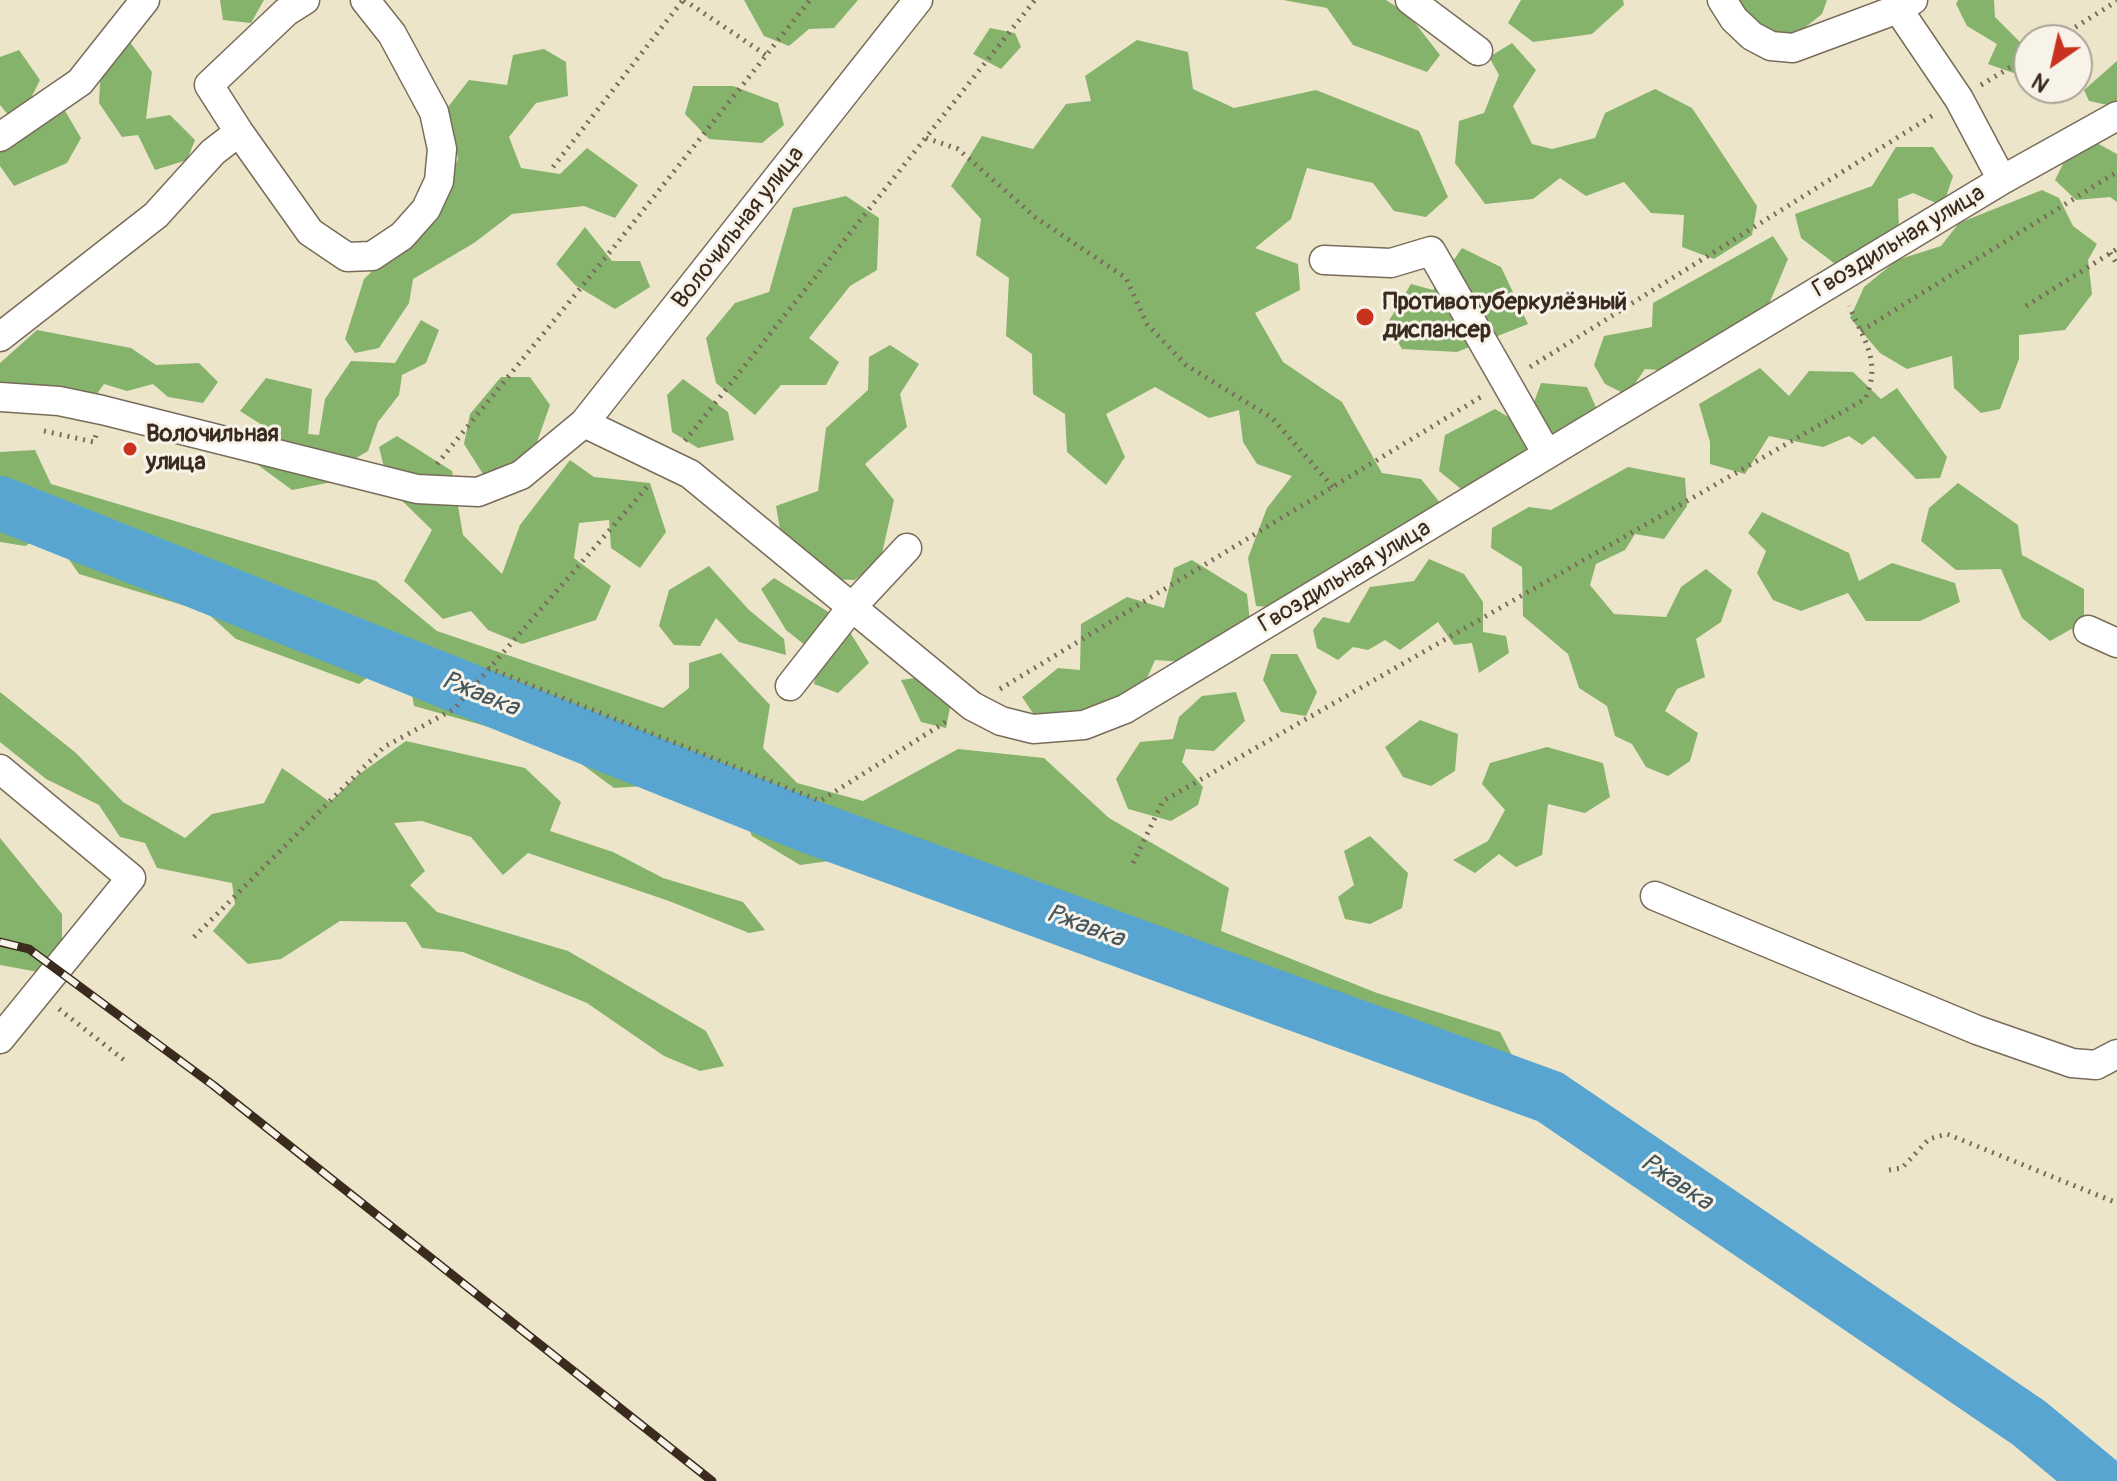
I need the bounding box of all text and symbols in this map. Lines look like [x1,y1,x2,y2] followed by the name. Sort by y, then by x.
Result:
[2013,24,2093,104] north arrow
[2027,66,2055,98] text: N
[667,141,811,315] street label: Волочильная улица
[1808,179,1990,305] street label: Гвоздильная улица
[1383,289,1627,345] place label: Противотуберкулёзный диспансер
[1354,306,1376,328] marker: Противотуберкулёзный диспансер
[146,421,279,477] place label: Волочильная улица
[121,440,139,458] marker: Волочильная улица
[1254,514,1436,640] street label: Гвоздильная улица
[437,666,523,724] water label: Ржавка
[1042,899,1128,955] water label: Ржавка
[1634,1148,1718,1218] water label: Ржавка

